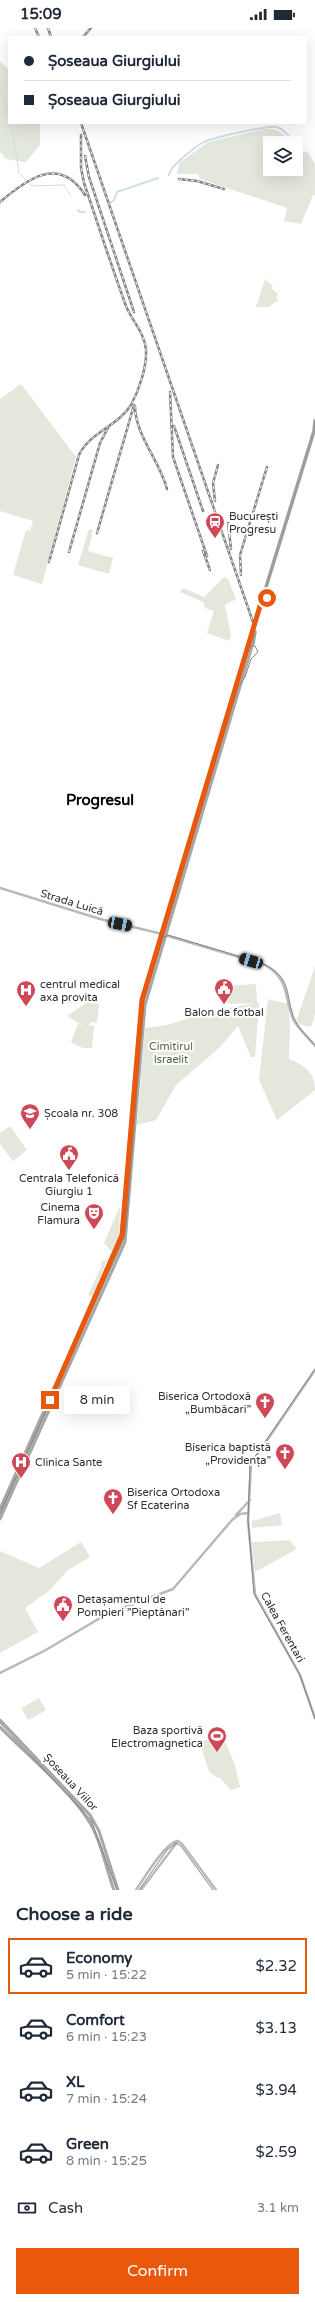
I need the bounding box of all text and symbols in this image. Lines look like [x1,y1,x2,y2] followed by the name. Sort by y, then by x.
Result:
[20,5,62,23] text: 15:09
[48,52,181,70] text: Șoseaua Giurgiului
[48,91,181,109] text: Șoseaua Giurgiului
[263,136,303,176] map controls
[263,136,303,176] button: layers
[229,510,278,536] place label: București Progresu
[204,511,226,539] station icon: București Progresu
[258,589,276,607] route start
[66,791,134,810] district label: Progresul
[39,887,105,918] street label: Strada Luică
[107,916,133,932] car
[238,952,264,970] car
[213,977,235,1005] public building icon: Balon de fotbal
[40,978,120,1004] place label: centrul medical axa provita
[15,979,37,1007] hospital icon: centrul medical axa provita
[184,1006,264,1019] place label: Balon de fotbal
[149,1040,193,1066] park label: Cimitirul Israelit
[19,1102,41,1130] school or university icon: Școala nr. 308
[44,1107,118,1120] place label: Școala nr. 308
[58,1143,80,1171] public building icon: Centrala Telefonică Giurgiu 1
[19,1172,119,1198] place label: Centrala Telefonică Giurgiu 1
[37,1201,80,1227] place label: Cinema Flamura
[83,1202,105,1230] theatre icon: Cinema Flamura
[64,1386,130,1414] callout: 8 min
[158,1390,251,1416] place label: Biserica Ortodoxă „Bumbăcari”
[41,1391,59,1409] route end
[254,1391,276,1419] church icon: Biserica Ortodoxă „Bumbăcari”
[80,1392,114,1408] text: 8 min
[185,1441,271,1467] place label: Biserica baptistă „Providența”
[274,1442,296,1470] church icon: Biserica baptistă „Providența”
[10,1451,32,1479] hospital icon: Clinica Sante
[35,1456,102,1469] place label: Clinica Sante
[127,1486,220,1512] place label: Biserica Ortodoxa Sf Ecaterina
[102,1487,124,1515] church icon: Biserica Ortodoxa Sf Ecaterina
[258,1590,307,1665] street label: Calea Ferentari
[77,1593,190,1619] place label: Detașamentul de Pompieri ”Pieptănari”
[52,1594,74,1622] public building icon: Detașamentul de Pompieri ”Pieptănari”
[111,1724,203,1750] place label: Baza sportivă Electromagnetica
[206,1725,228,1753] sports icon: Baza sportivă Electromagnetica
[41,1751,101,1814] street label: Șoseaua Viilor
[16,1903,133,1925] text: Choose a ride
[18,1948,54,1984] icon: car
[66,1949,132,1967] text: Economy
[256,1957,297,1975] text: $2.32
[66,1967,147,1983] text: 5 min · 15:22
[18,2010,54,2046] icon: car
[66,2011,125,2029] text: Comfort
[256,2019,297,2037] text: $3.13
[66,2029,147,2045] text: 6 min · 15:23
[18,2072,54,2108] icon: car
[66,2073,85,2091] text: XL
[256,2081,297,2099] text: $3.94
[66,2091,147,2107] text: 7 min · 15:24
[18,2134,54,2170] icon: car
[66,2135,109,2153] text: Green
[256,2143,297,2161] text: $2.59
[66,2153,147,2169] text: 8 min · 15:25
[16,2197,38,2219] icon: cash
[48,2199,83,2217] text: Cash
[257,2200,299,2216] text: 3.1 km
[16,2248,299,2294] button: Confirm

